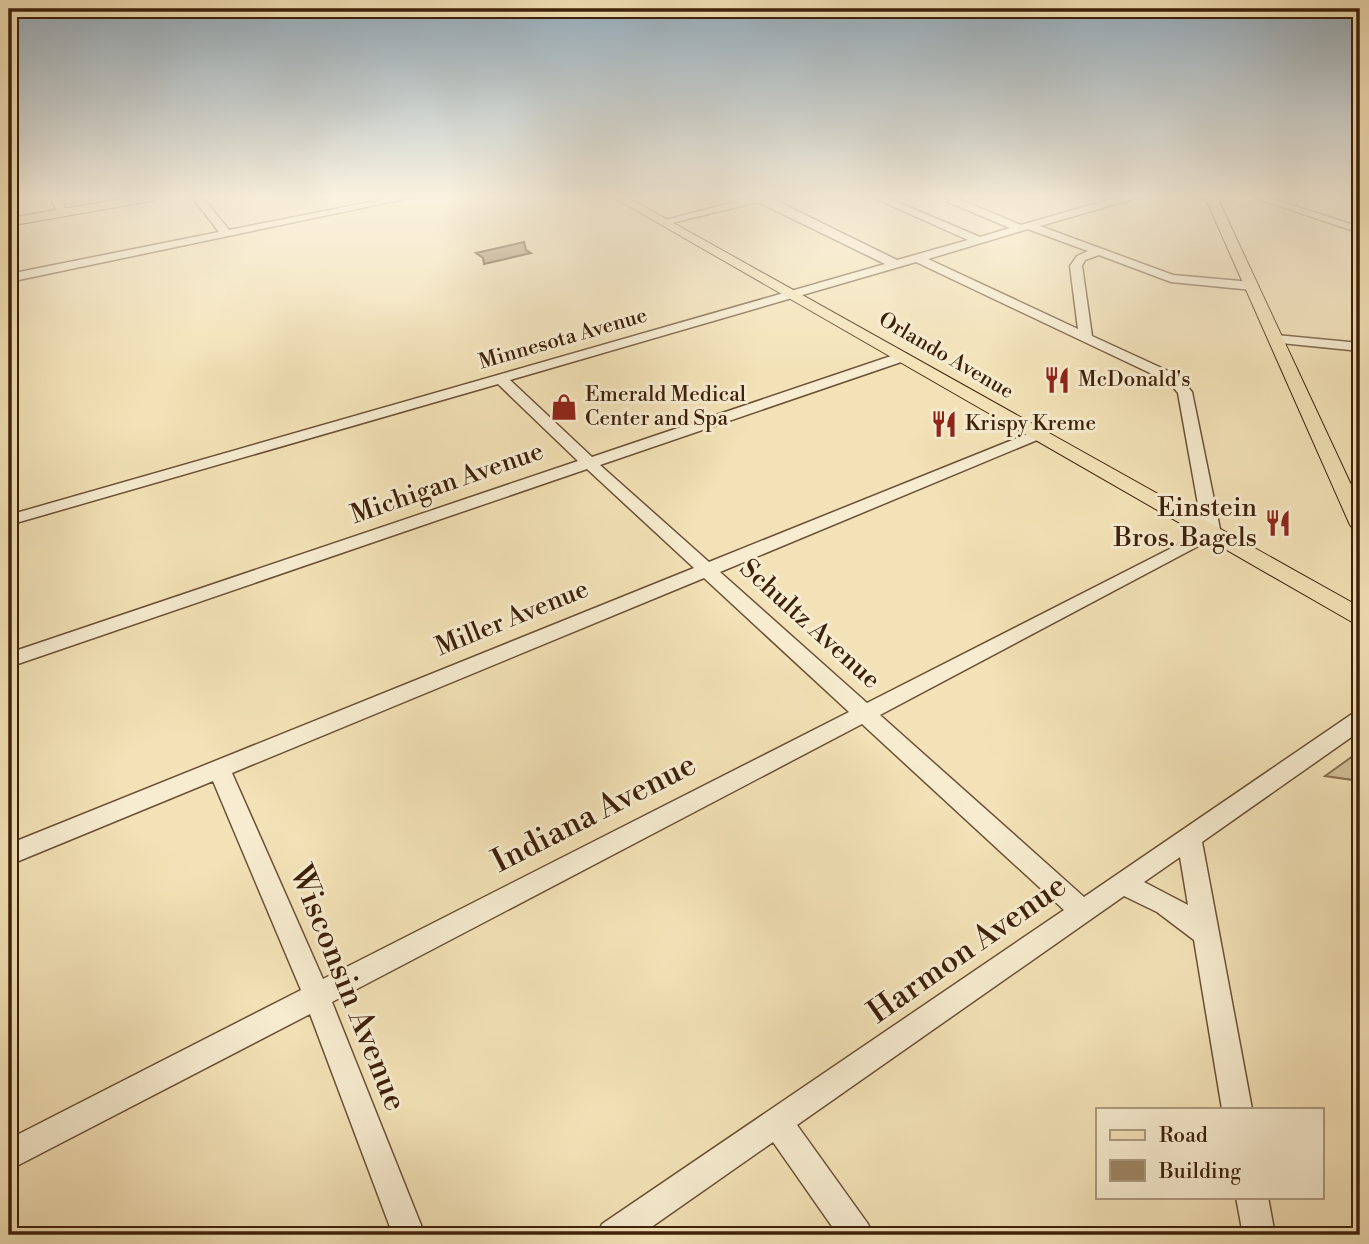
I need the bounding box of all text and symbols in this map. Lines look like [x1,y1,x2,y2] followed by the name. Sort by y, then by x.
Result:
[476,303,650,375] street label: Minnesota Avenue
[874,307,1018,405] street label: Orlando Avenue
[1042,365,1072,395] restaurant icon: McDonald's
[1078,367,1190,393] place label: McDonald's
[585,382,746,432] place label: Emerald Medical Center and Spa
[549,392,579,422] shop icon: Emerald Medical Center and Spa
[929,409,959,439] restaurant icon: Krispy Kreme
[965,411,1096,437] place label: Krispy Kreme
[346,435,548,531] street label: Michigan Avenue
[1113,492,1257,554] place label: Einstein Bros. Bagels
[1263,508,1293,538] restaurant icon: Einstein Bros. Bagels
[733,552,887,696] street label: Schultz Avenue
[431,573,593,663] street label: Miller Avenue
[485,744,703,882] street label: Indiana Avenue
[280,858,416,1117] street label: Wisconsin Avenue
[860,866,1074,1032] street label: Harmon Avenue
[1096,1108,1324,1198] legend
[1159,1123,1208,1149] text: Road
[1158,1159,1241,1185] text: Building

